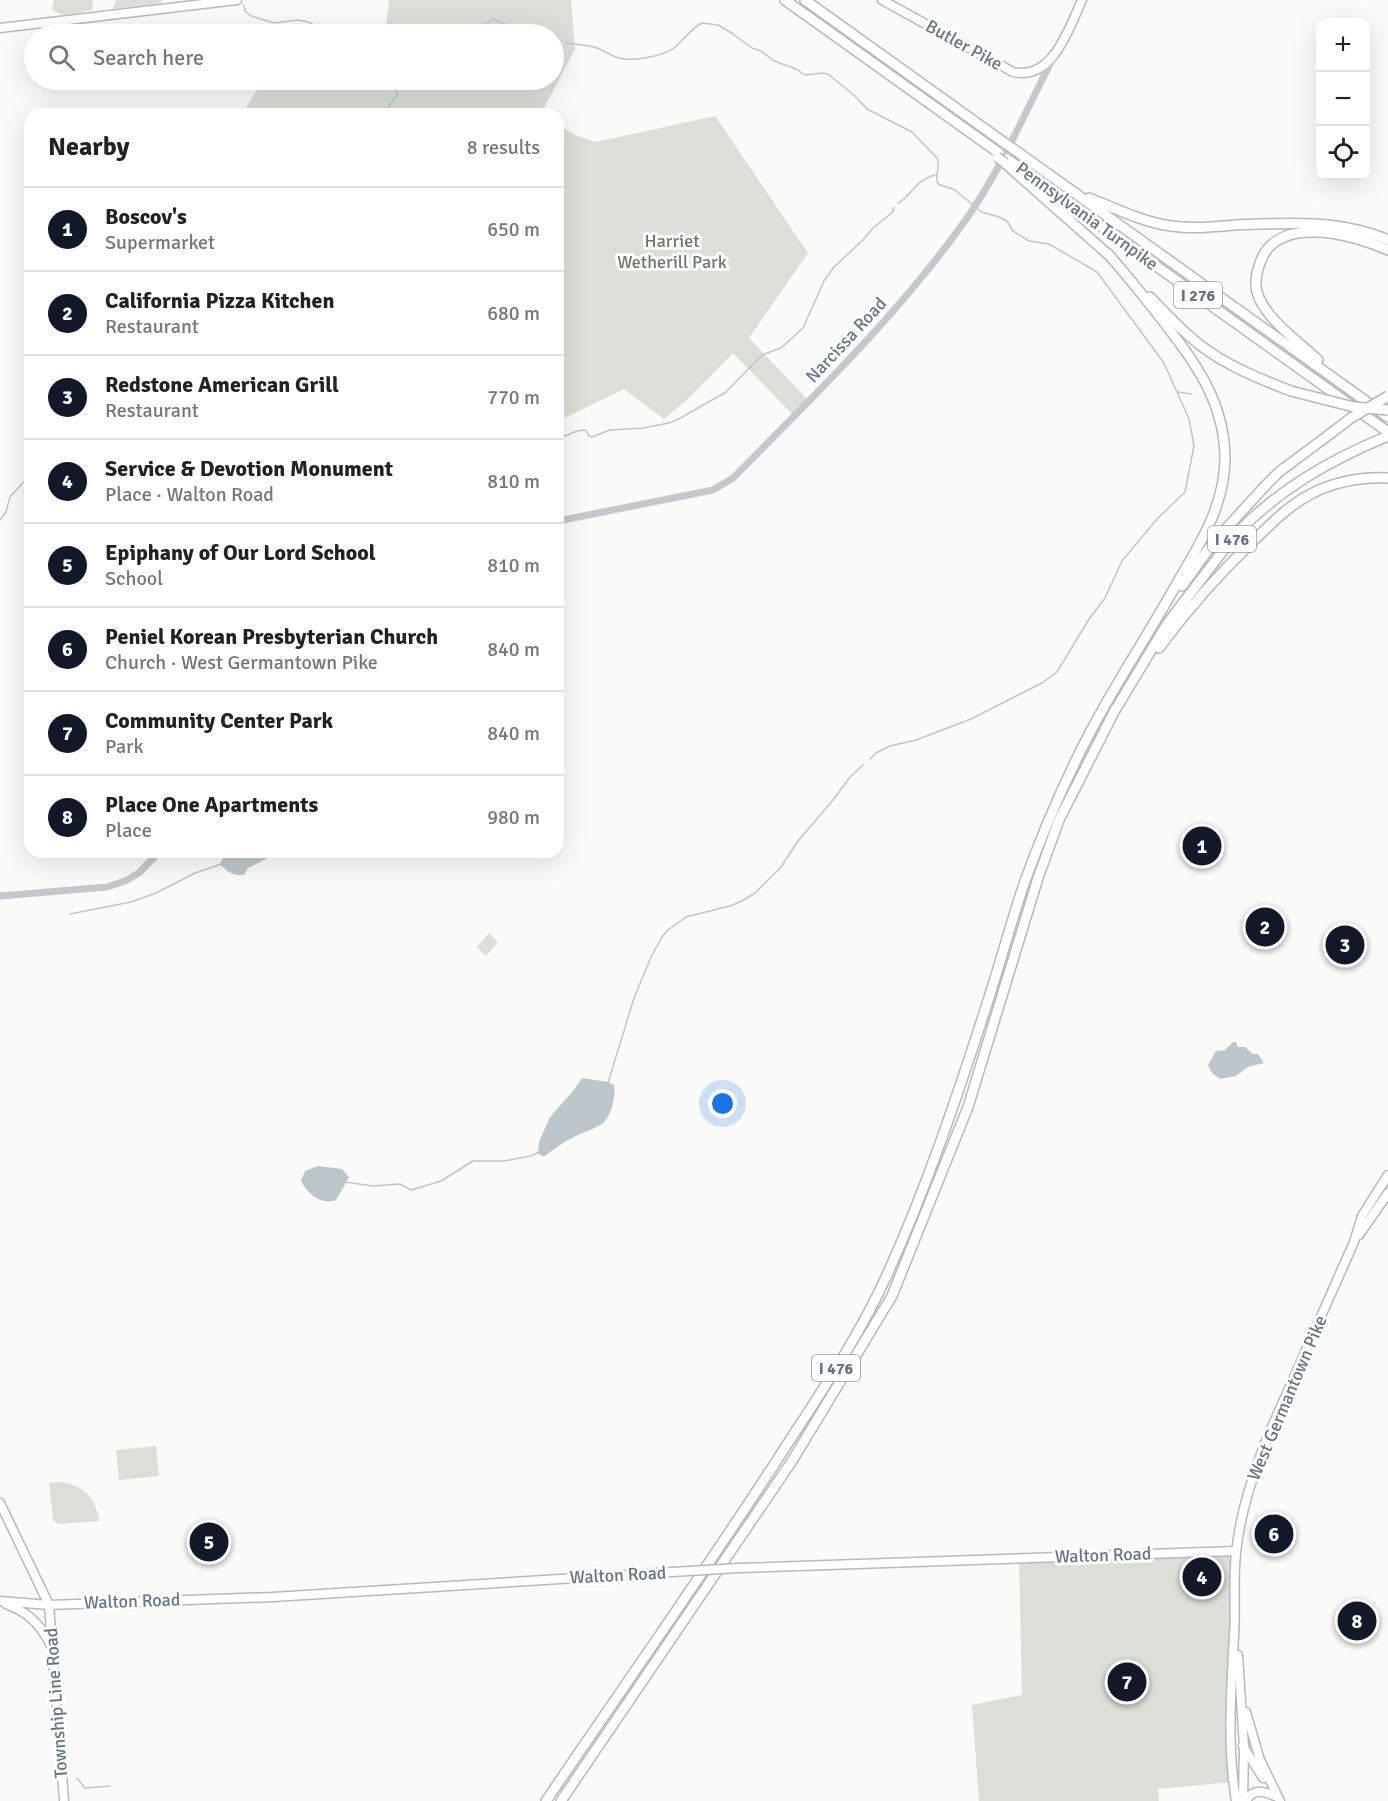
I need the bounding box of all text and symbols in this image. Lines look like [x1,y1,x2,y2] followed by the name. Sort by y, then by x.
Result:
[922,15,1006,75] street label: Butler Pike
[1316,18,1370,180] map controls
[1316,18,1370,72] button: +
[24,24,564,90] search box
[45,41,78,74] icon: search
[93,44,204,71] text: Search here
[1316,72,1370,126] button: −
[1316,126,1370,180] button: locate
[48,131,129,163] text: Nearby
[467,135,540,160] text: 8 results
[1012,157,1162,275] street label: Pennsylvania Turnpike
[105,203,187,230] text: Boscov's
[62,217,73,242] text: 1
[487,217,540,242] text: 650 m
[105,230,215,255] text: Supermarket
[617,230,727,273] park label: Harriet Wetherill Park
[1174,282,1222,308] road number: I 276
[105,287,334,314] text: California Pizza Kitchen
[801,293,891,387] street label: Narcissa Road
[62,301,73,326] text: 2
[487,301,540,326] text: 680 m
[105,314,199,339] text: Restaurant
[105,371,339,398] text: Redstone American Grill
[62,385,73,410] text: 3
[487,385,540,410] text: 770 m
[105,398,199,423] text: Restaurant
[105,455,393,482] text: Service & Devotion Monument
[62,469,73,494] text: 4
[487,469,540,494] text: 810 m
[105,482,274,507] text: Place · Walton Road
[1208,526,1256,552] road number: I 476
[105,539,376,566] text: Epiphany of Our Lord School
[62,553,73,578] text: 5
[487,553,540,578] text: 810 m
[105,566,163,591] text: School
[105,623,438,650] text: Peniel Korean Presbyterian Church
[62,637,73,662] text: 6
[487,637,540,662] text: 840 m
[105,650,378,675] text: Church · West Germantown Pike
[105,707,333,734] text: Community Center Park
[62,721,73,746] text: 7
[487,721,540,746] text: 840 m
[105,734,143,759] text: Park
[105,791,318,818] text: Place One Apartments
[62,805,73,830] text: 8
[487,805,540,830] text: 980 m
[105,818,152,843] text: Place
[1182,824,1222,868] pin: 1
[1246,904,1284,950] pin: 2
[1326,922,1364,968] pin: 3
[708,1089,737,1118] your location
[1242,1312,1332,1484] street label: West Germantown Pike
[812,1355,860,1381] road number: I 476
[1254,1512,1294,1556] pin: 6
[190,1520,228,1564] pin: 5
[1054,1542,1152,1568] street label: Walton Road
[1182,1554,1222,1600] pin: 4
[569,1561,667,1589] street label: Walton Road
[83,1588,181,1614] street label: Walton Road
[1338,1598,1376,1644] pin: 8
[40,1627,72,1779] street label: Township Line Road
[1108,1660,1146,1704] pin: 7

